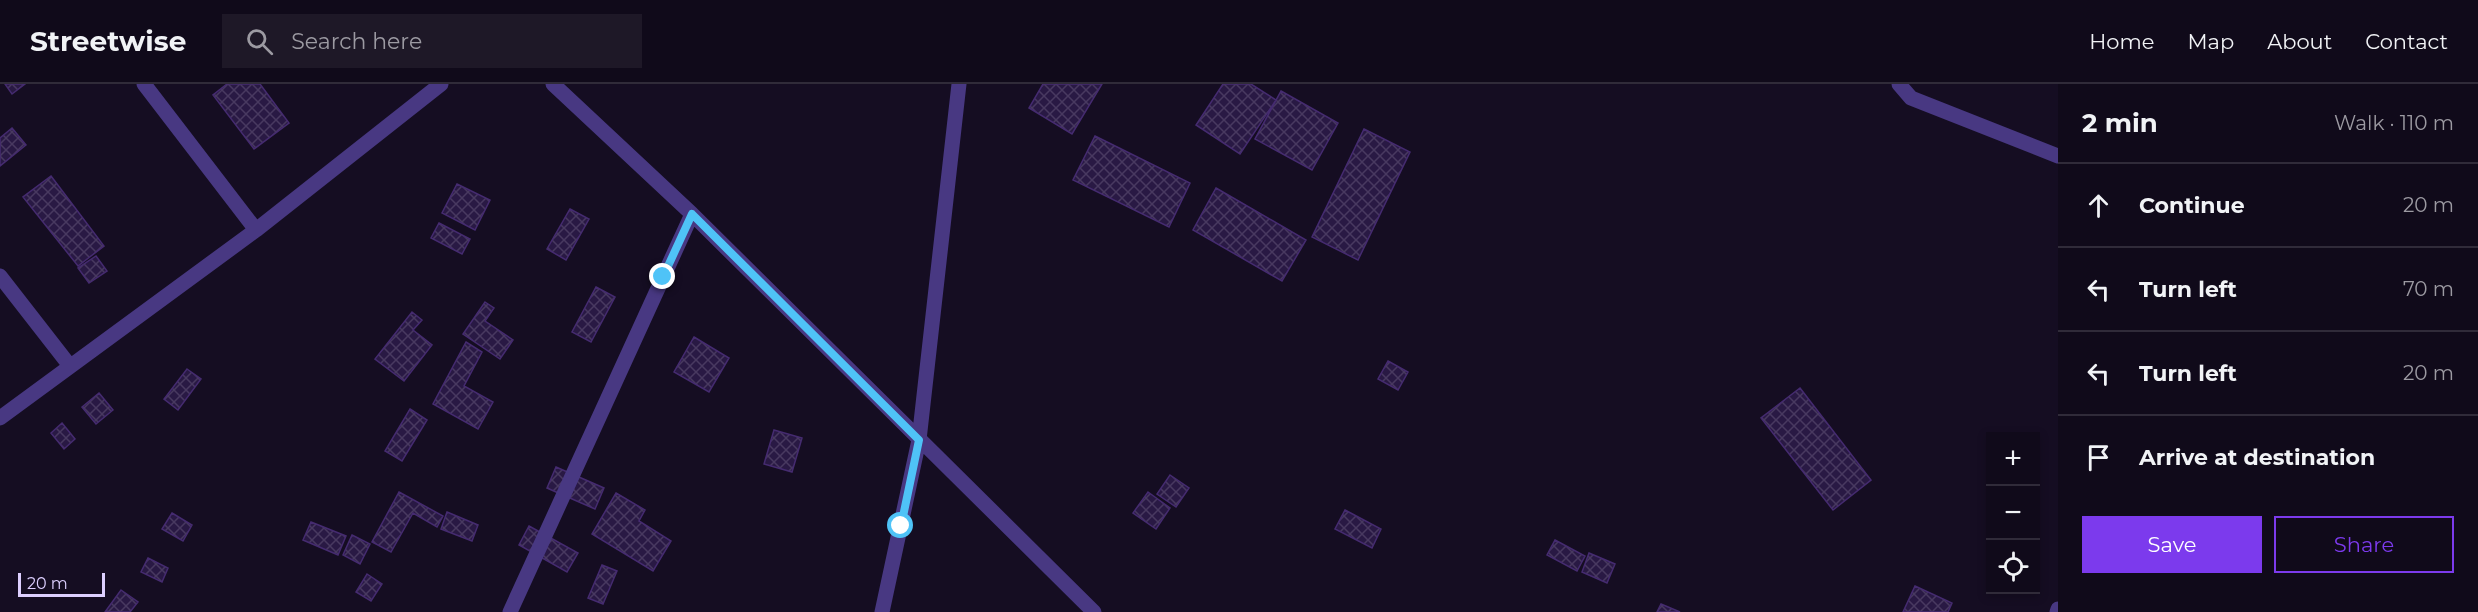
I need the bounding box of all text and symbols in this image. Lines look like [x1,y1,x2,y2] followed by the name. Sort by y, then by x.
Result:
[222,14,642,68] search box
[30,24,186,58] text: Streetwise
[243,25,276,58] icon: search
[291,28,422,55] text: Search here
[2089,29,2154,54] text: Home
[2187,29,2234,54] text: Map
[2267,29,2332,54] text: About
[2365,29,2448,54] text: Contact
[2082,107,2158,139] text: 2 min
[2334,111,2454,135] text: Walk · 110 m
[2082,189,2115,222] icon: ahead
[2139,192,2245,219] text: Continue
[2403,193,2454,217] text: 20 m
[649,263,675,289] route end
[2082,273,2115,306] icon: left
[2139,276,2237,303] text: Turn left
[2403,277,2454,301] text: 70 m
[2082,357,2115,390] icon: left
[2139,360,2237,387] text: Turn left
[2403,361,2454,385] text: 20 m
[1986,432,2040,594] map controls
[1986,432,2040,486] button: +
[2082,441,2115,474] icon: arrive
[2139,444,2375,471] text: Arrive at destination
[1986,486,2040,540] button: −
[887,512,913,538] route start
[2082,516,2262,573] button: Save
[2274,516,2454,573] button: Share
[1986,540,2040,594] button: locate
[18,570,105,598] scale bar
[27,574,68,593] text: 20 m

